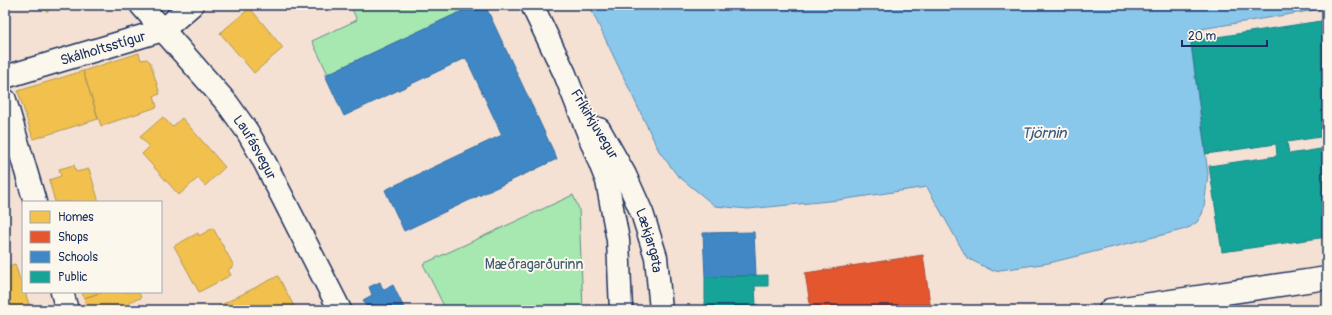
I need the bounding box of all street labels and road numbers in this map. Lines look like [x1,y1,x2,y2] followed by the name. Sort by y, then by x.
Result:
[58,28,148,69] street label: Skálholtsstígur
[567,86,622,162] street label: Fríkirkjuvegur
[229,112,280,183] street label: Laufásvegur
[632,205,665,273] street label: Lækjargata

